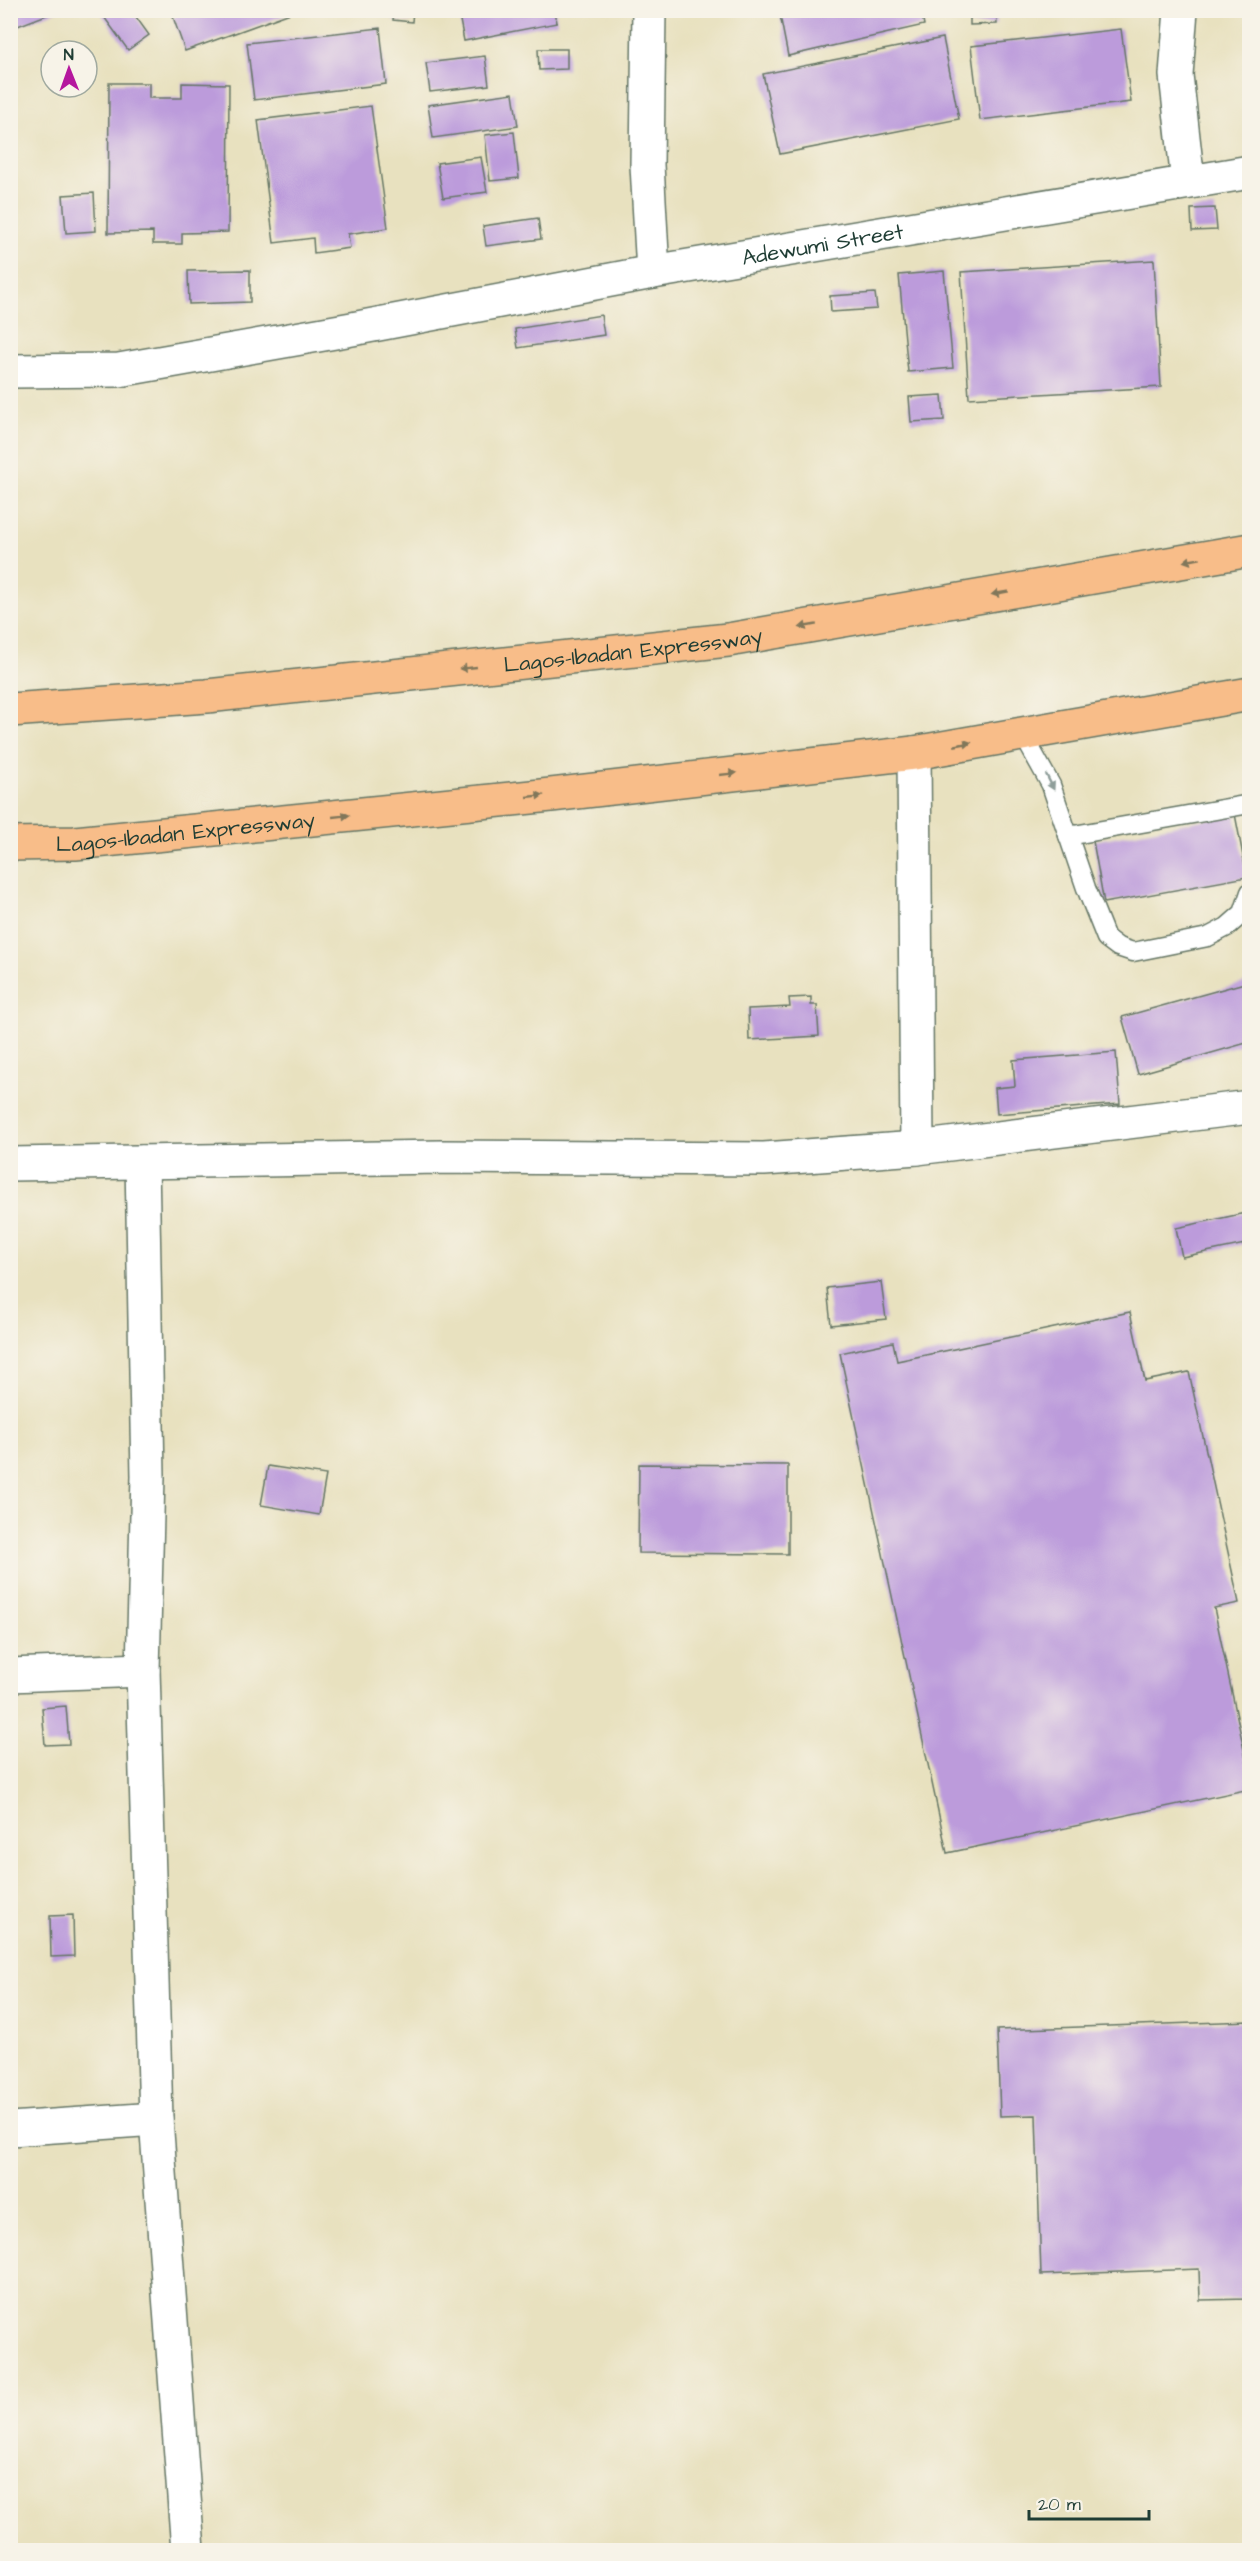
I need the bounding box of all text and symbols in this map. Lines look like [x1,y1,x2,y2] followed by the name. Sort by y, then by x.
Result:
[39,39,99,99] north arrow
[64,44,74,66] text: N
[740,216,906,274] street label: Adewumi Street
[1182,556,1201,565] one-way arrow
[990,589,1009,598] one-way arrow
[502,620,765,681] street label: Lagos-Ibadan Expressway
[798,622,817,631] one-way arrow
[459,663,478,673] one-way arrow
[954,739,973,748] one-way arrow
[719,770,738,779] one-way arrow
[1045,774,1054,791] one-way arrow
[525,791,544,801] one-way arrow
[56,805,317,860] street label: Lagos-Ibadan Expressway
[331,811,350,821] one-way arrow
[1029,2483,1149,2521] scale bar
[1038,2492,1081,2517] text: 20 m

